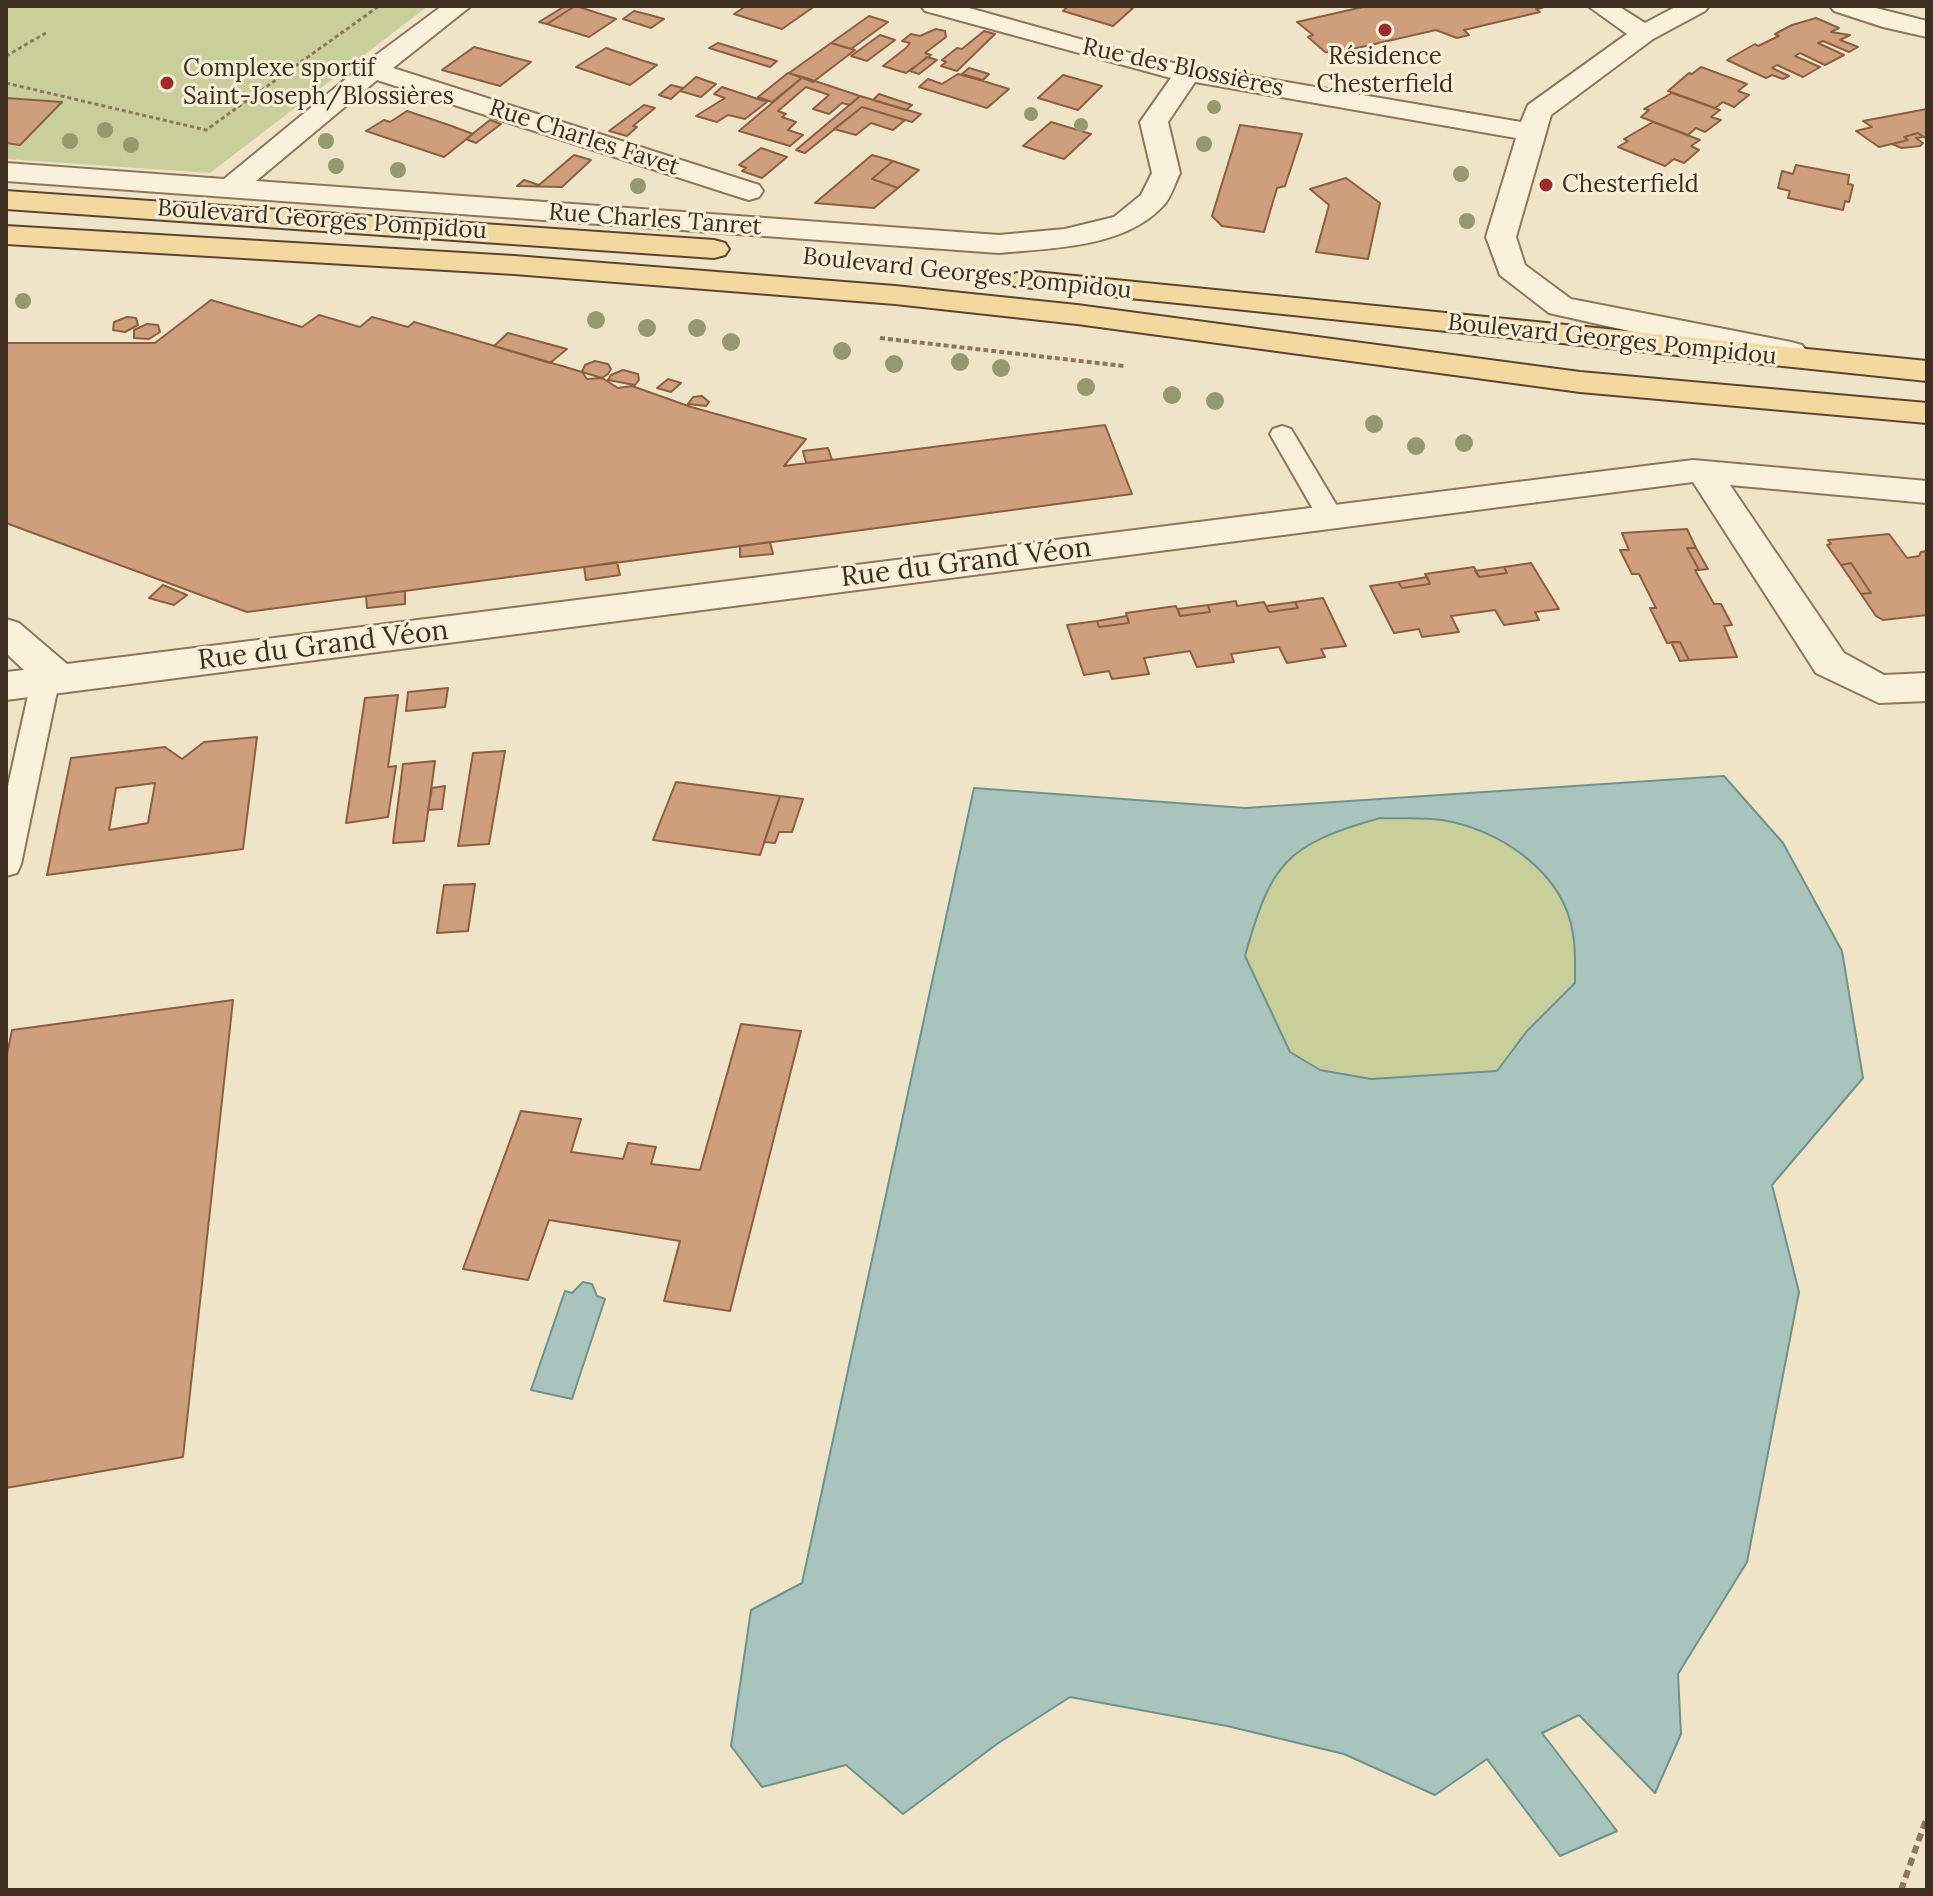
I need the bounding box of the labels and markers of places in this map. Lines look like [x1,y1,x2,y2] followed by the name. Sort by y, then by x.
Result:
[1376,21,1394,39] marker: Résidence Chesterfield
[1317,43,1453,99] place label: Résidence Chesterfield
[183,55,454,111] place label: Complexe sportif Saint-Joseph/Blossières
[158,74,176,92] marker: Complexe sportif Saint-Joseph/Blossières
[1562,171,1699,199] place label: Chesterfield
[1537,176,1555,194] marker: Chesterfield

